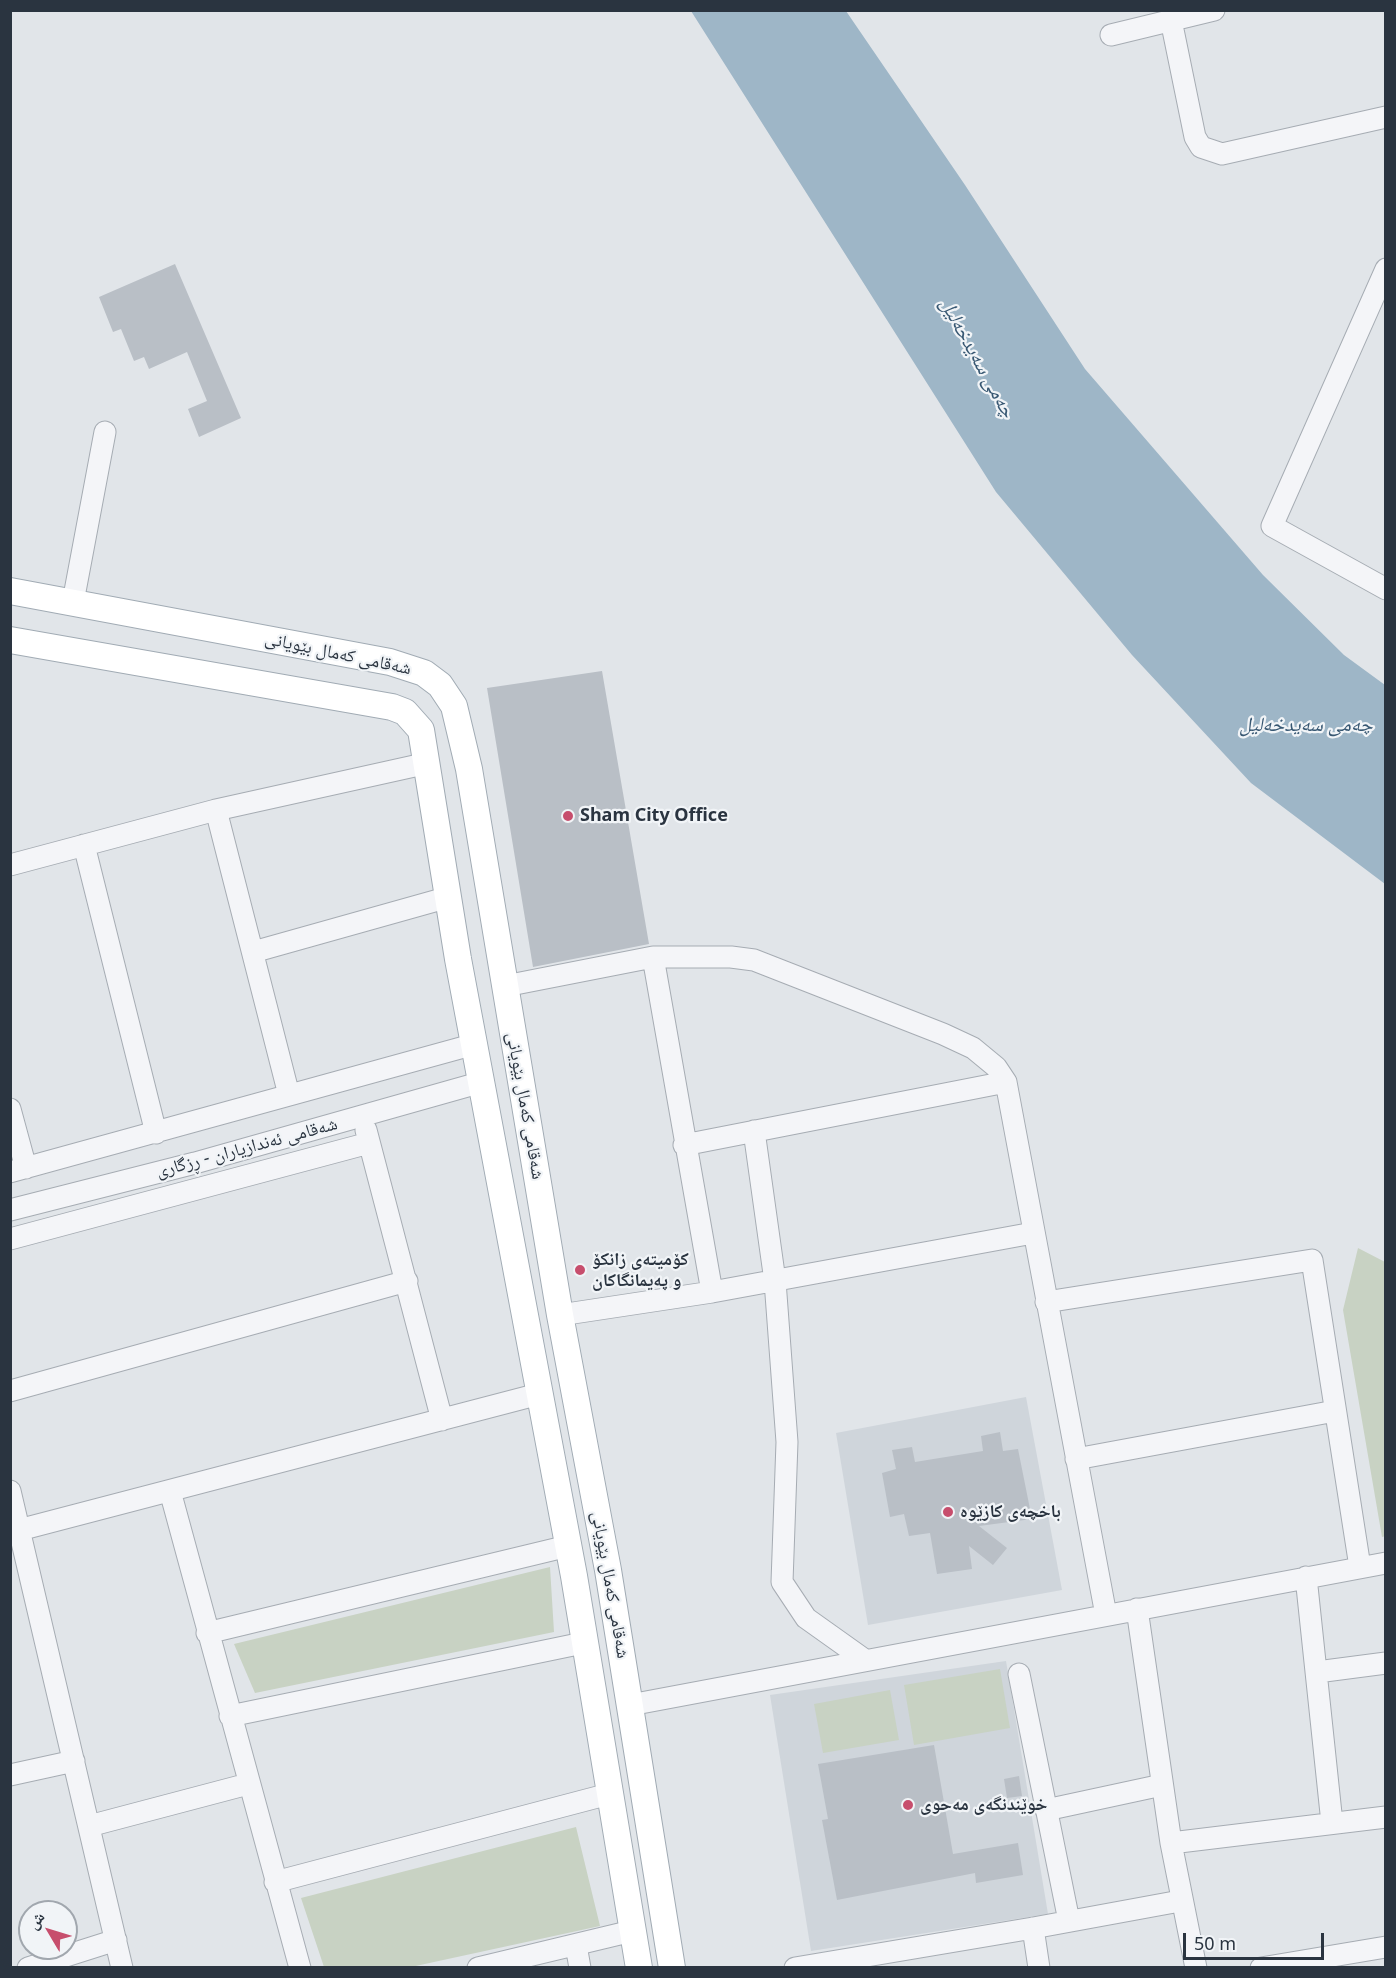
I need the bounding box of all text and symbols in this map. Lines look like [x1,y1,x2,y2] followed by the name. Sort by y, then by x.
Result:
[934,294,1020,422] water label: چەمی سەیدخەلیل
[263,628,413,680] street label: شەقامی کەمال بێویانی
[1239,713,1373,737] water label: چەمی سەیدخەلیل
[580,805,728,827] place label: Sham City Office
[561,809,575,823] marker: Sham City Office
[501,1031,549,1181] street label: شەقامی کەمال بێویانی
[154,1113,340,1183] street label: شەقامی ئەندازیاران - ڕزگاری
[592,1249,689,1292] place label: کۆمیتەی زانکۆ و پەیمانگاکان
[573,1263,587,1277] marker: کۆمیتەی زانکۆ و پەیمانگاکان
[960,1501,1061,1523] place label: باخچەی کازێوە
[941,1505,955,1519] marker: باخچەی کازێوە
[586,1510,634,1660] street label: شەقامی کەمال بێویانی
[920,1794,1047,1816] place label: خوێندنگەی مەحوی
[901,1798,915,1812] marker: خوێندنگەی مەحوی
[18,1900,78,1960] north arrow
[21,1907,49,1934] text: ش
[1186,1921,1327,1959] scale bar
[1194,1931,1236,1955] text: 50 m

